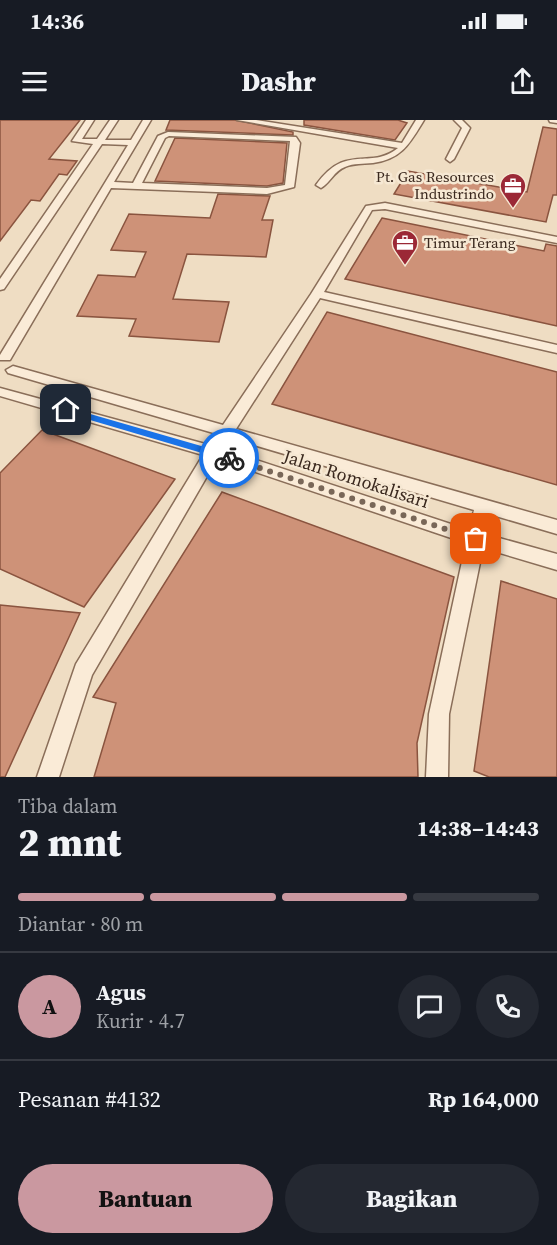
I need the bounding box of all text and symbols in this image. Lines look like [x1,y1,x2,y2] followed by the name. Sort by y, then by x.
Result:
[30,6,84,36] text: 14:36
[241,63,316,100] text: Dashr
[18,65,51,98] icon: menu
[506,65,539,98] icon: share
[376,166,494,204] place label: Pt. Gas Resources Industrindo
[498,171,528,209] office icon: Pt. Gas Resources Industrindo
[390,228,420,266] office icon: Timur Terang
[424,232,516,253] place label: Timur Terang
[40,384,91,435] pin
[49,393,82,426] icon: home
[199,428,259,488] courier
[213,442,246,475] icon: bike
[279,443,432,514] street label: Jalan Romokalisari
[450,513,501,564] pin
[459,522,492,555] icon: bag
[18,792,118,820] text: Tiba dalam
[417,813,539,843] text: 14:38–14:43
[18,816,121,869] text: 2 mnt
[18,910,143,938] text: Diantar · 80 m
[398,975,461,1038] button: chat
[476,975,539,1038] button: phone
[96,977,146,1007] text: Agus
[42,991,57,1021] text: A
[96,1007,185,1035] text: Kurir · 4.7
[18,1084,161,1114] text: Pesanan #4132
[428,1084,539,1114] text: Rp 164,000
[18,1164,273,1233] button: Bantuan
[285,1164,539,1233] button: Bagikan

